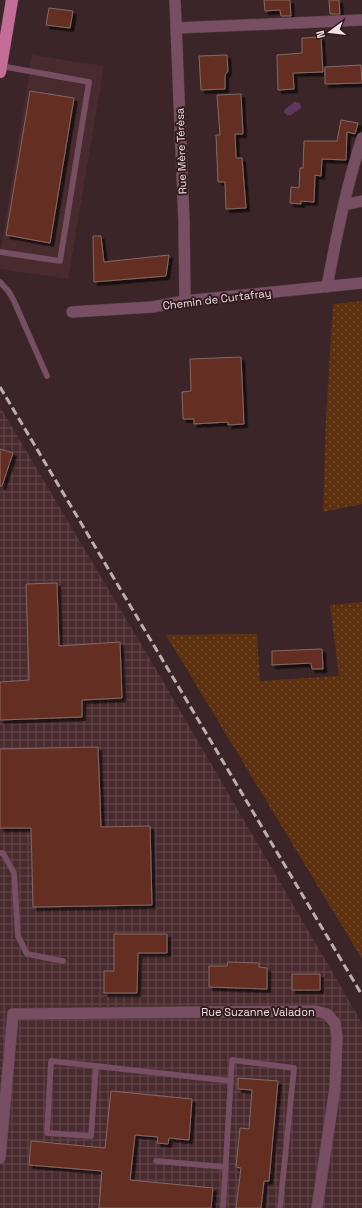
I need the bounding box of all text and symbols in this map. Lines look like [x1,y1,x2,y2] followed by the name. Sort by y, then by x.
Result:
[310,12,350,52] north arrow
[313,29,328,40] text: N
[172,107,190,194] street label: Rue Mère Térèsa
[162,285,272,313] street label: Chemin de Curtafray
[201,1005,315,1019] street label: Rue Suzanne Valadon

